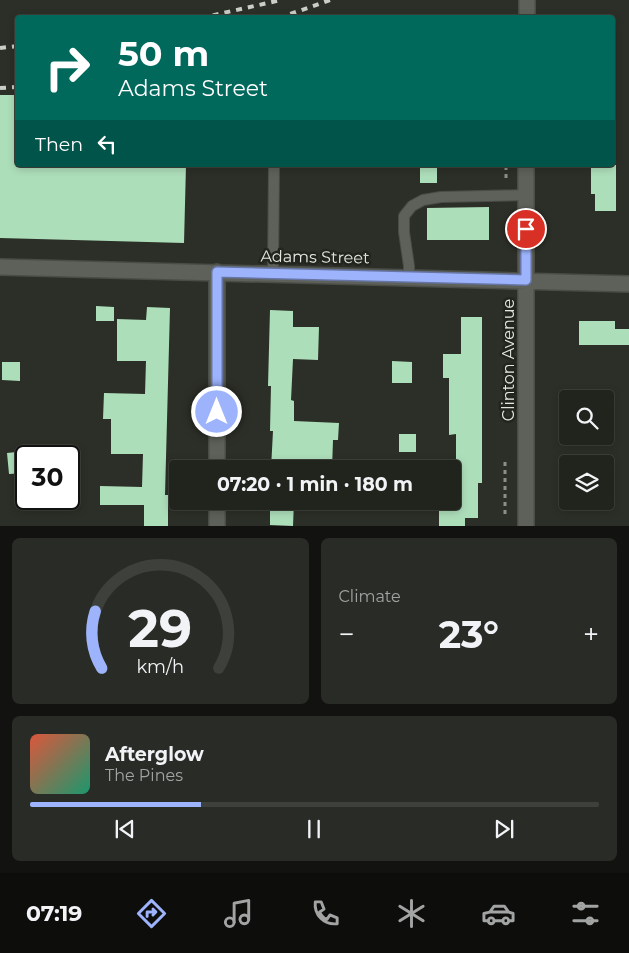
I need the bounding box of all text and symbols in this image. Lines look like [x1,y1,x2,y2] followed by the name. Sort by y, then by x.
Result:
[118,32,209,75] text: 50 m
[35,35,100,100] icon: right
[118,75,268,102] text: Adams Street
[93,130,121,158] icon: left
[35,133,83,156] text: Then
[505,208,547,250] pin
[512,215,540,243] icon: arrive
[260,247,370,267] street label: Adams Street
[499,299,518,421] street label: Clinton Avenue
[190,385,242,437] position arrow
[559,390,614,510] map controls
[559,390,614,445] button: search
[15,445,80,510] speed limit sign: 30
[559,455,614,510] button: layers
[217,473,413,496] text: 07:20 · 1 min · 180 m
[339,587,401,606] text: Climate
[128,597,192,660] text: 29
[439,611,499,658] text: 23°
[339,617,355,651] text: −
[583,617,599,651] text: +
[136,656,184,677] text: km/h
[105,743,204,766] text: Afterglow
[105,766,183,785] text: The Pines
[111,815,139,843] icon: previous
[300,815,328,843] icon: pause
[490,815,518,843] icon: next
[134,896,169,931] icon: directions
[221,896,256,931] icon: music
[308,896,343,931] icon: phone
[394,896,429,931] icon: climate
[481,896,516,931] icon: car
[568,896,603,931] icon: filters
[26,900,82,927] text: 07:19

